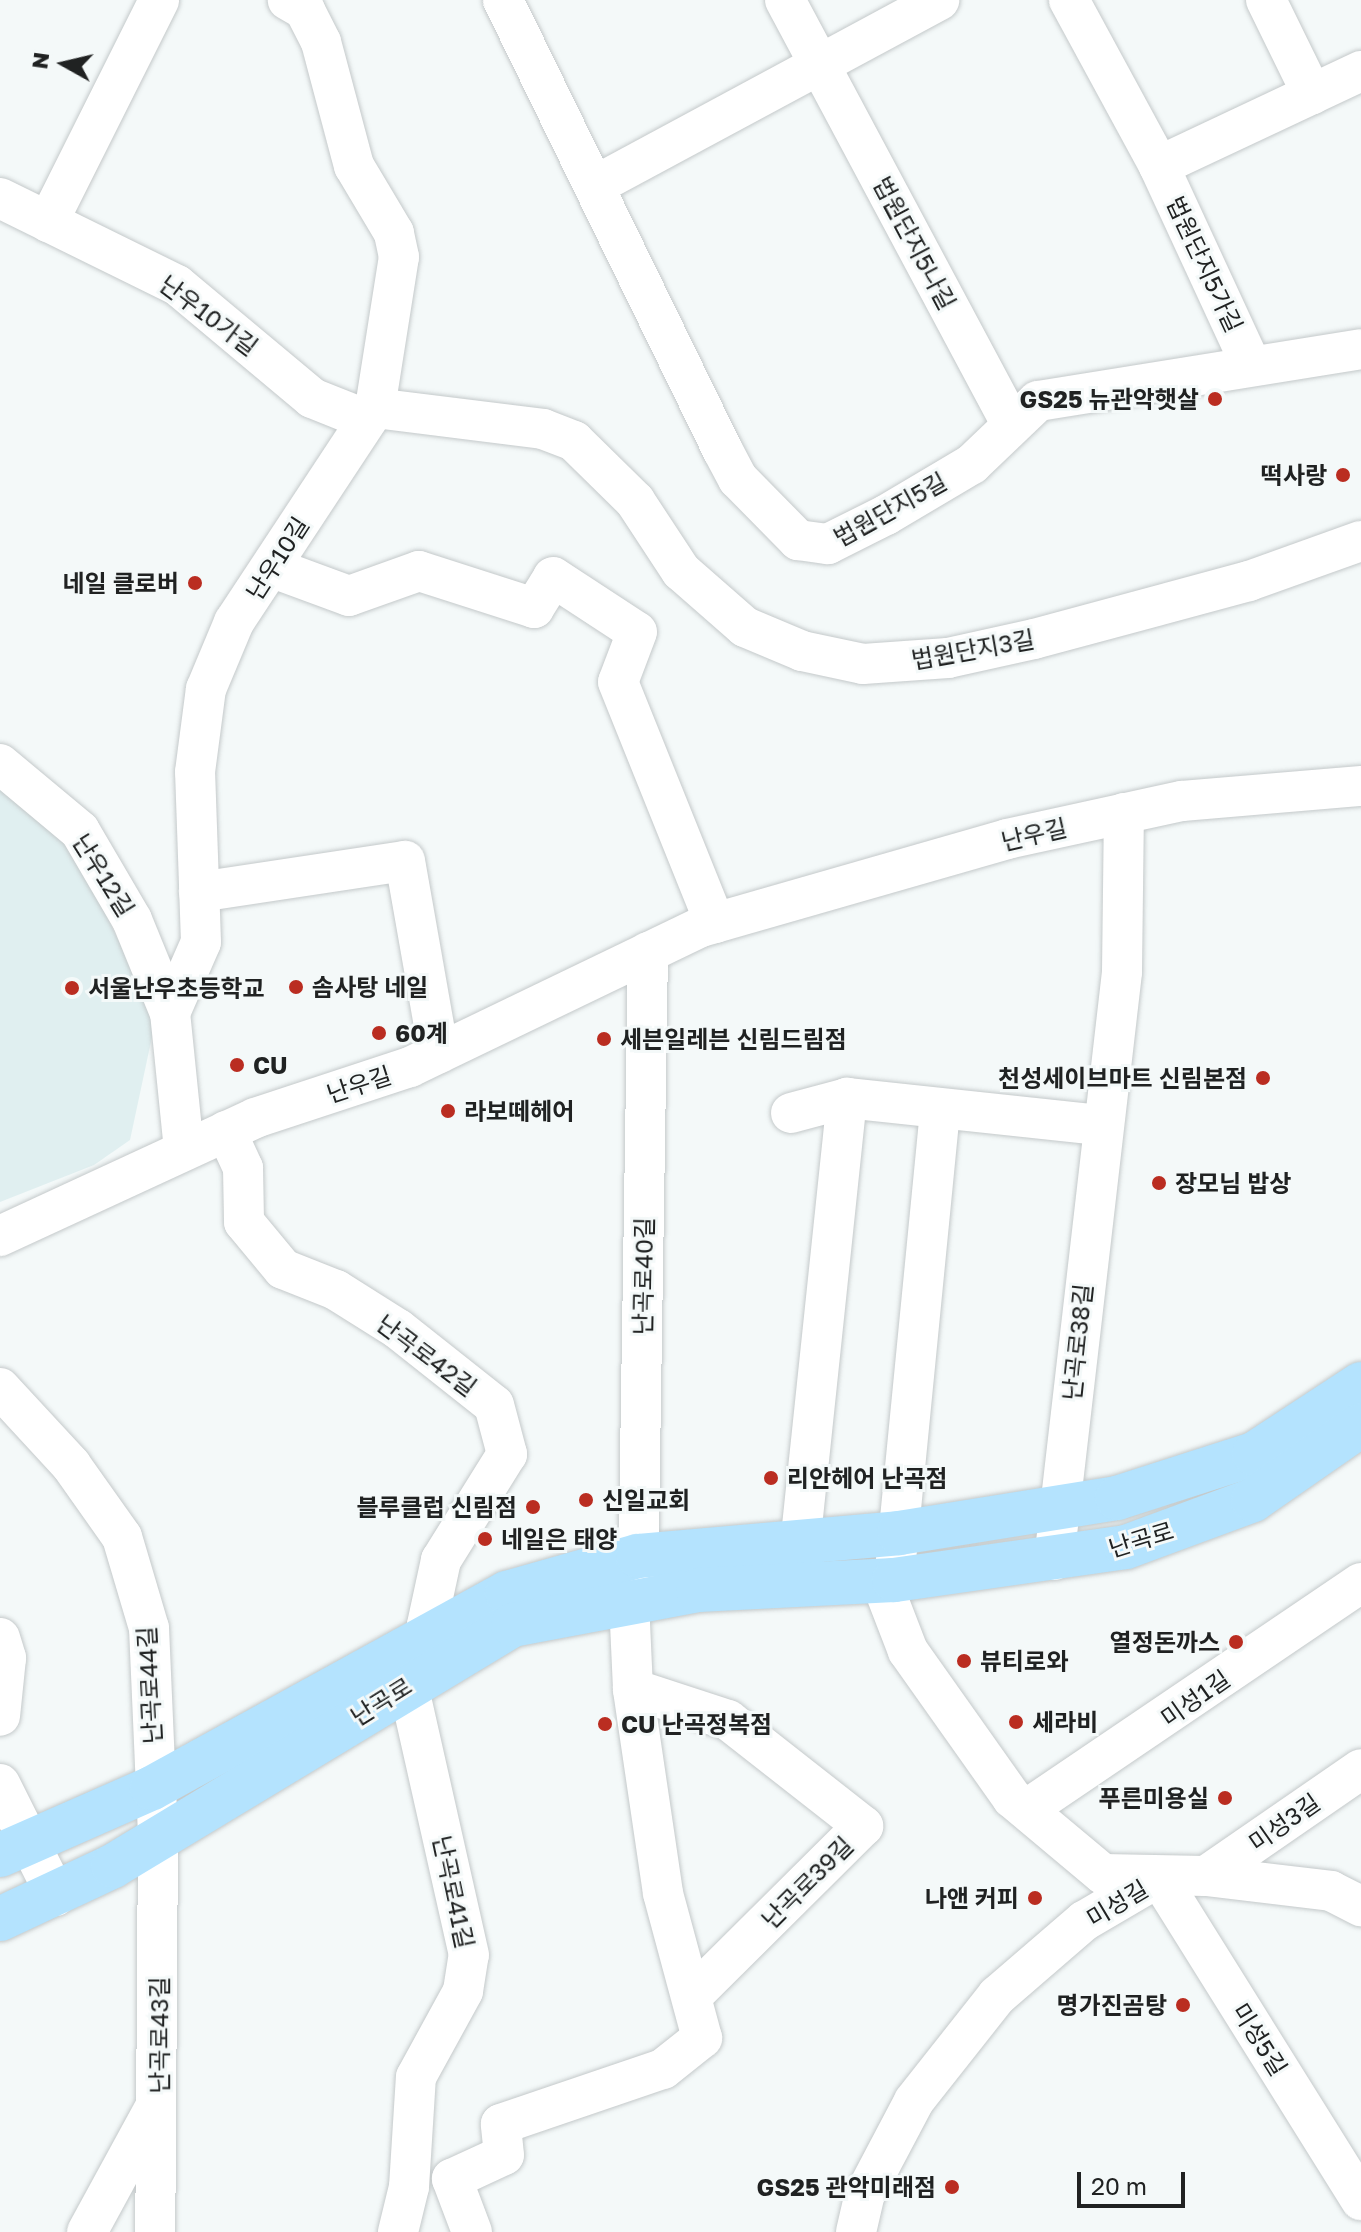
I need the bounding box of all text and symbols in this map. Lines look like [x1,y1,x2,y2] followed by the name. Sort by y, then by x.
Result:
[24,24,104,104] north arrow
[25,50,54,71] text: N
[868,172,962,314] street label: 법원단지5나길
[1161,192,1249,336] street label: 법원단지5가길
[154,269,264,361] street label: 난우10가길
[1020,385,1199,413] place label: GS25 뉴관악햇살
[1206,390,1224,408] marker: GS25 뉴관악햇살
[1261,461,1327,489] place label: 떡사랑
[829,466,951,552] street label: 법원단지5길
[1334,466,1352,484] marker: 떡사랑
[240,511,314,605] street label: 난우10길
[63,569,179,597] place label: 네일 클로버
[186,574,204,592] marker: 네일 클로버
[909,624,1037,674] street label: 법원단지3길
[998,813,1070,855] street label: 난우길
[67,828,141,922] street label: 난우12길
[312,973,428,1001] place label: 솜사탕 네일
[88,974,265,1002] place label: 서울난우초등학교
[287,978,305,996] marker: 솜사탕 네일
[63,979,81,997] marker: 서울난우초등학교
[395,1019,448,1047] place label: 60계
[370,1024,388,1042] marker: 60계
[620,1025,847,1053] place label: 세븐일레븐 신림드림점
[595,1030,613,1048] marker: 세븐일레븐 신림드림점
[253,1051,288,1079] place label: CU
[228,1056,246,1074] marker: CU
[323,1060,395,1108] street label: 난우길
[998,1064,1247,1092] place label: 천성세이브마트 신림본점
[1254,1069,1272,1087] marker: 천성세이브마트 신림본점
[464,1097,574,1125] place label: 라보떼헤어
[439,1102,457,1120] marker: 라보떼헤어
[1175,1169,1291,1197] place label: 장모님 밥상
[1150,1174,1168,1192] marker: 장모님 밥상
[628,1217,658,1335] street label: 난곡로40길
[1057,1282,1097,1402] street label: 난곡로38길
[372,1308,482,1402] street label: 난곡로42길
[787,1464,948,1492] place label: 리안헤어 난곡점
[762,1469,780,1487] marker: 리안헤어 난곡점
[602,1486,690,1514] place label: 신일교회
[577,1491,595,1509] marker: 신일교회
[356,1493,517,1521] place label: 블루클럽 신림점
[524,1498,542,1516] marker: 블루클럽 신림점
[1105,1516,1177,1562] street label: 난곡로
[501,1525,617,1553] place label: 네일은 태양
[476,1530,494,1548] marker: 네일은 태양
[132,1626,166,1744] street label: 난곡로44길
[1110,1628,1220,1656] place label: 열정돈까스
[1227,1633,1245,1651] marker: 열정돈까스
[980,1647,1068,1675] place label: 뷰티로와
[955,1652,973,1670] marker: 뷰티로와
[1155,1664,1235,1732] street label: 미성1길
[345,1671,417,1731] street label: 난곡로
[1032,1708,1098,1736] place label: 세라비
[621,1710,772,1738] place label: CU 난곡정복점
[1007,1713,1025,1731] marker: 세라비
[596,1715,614,1733] marker: CU 난곡정복점
[1099,1784,1209,1812] place label: 푸른미용실
[1243,1787,1325,1857] street label: 미성3길
[1216,1789,1234,1807] marker: 푸른미용실
[755,1830,859,1934] street label: 난곡로39길
[428,1833,480,1951] street label: 난곡로41길
[1081,1874,1153,1932] street label: 미성길
[925,1884,1019,1912] place label: 나앤 커피
[1026,1889,1044,1907] marker: 나앤 커피
[145,1977,173,2093] street label: 난곡로43길
[1057,1991,1167,2019] place label: 명가진곰탕
[1174,1996,1192,2014] marker: 명가진곰탕
[1227,1997,1293,2081] street label: 미성5길
[1081,2156,1189,2206] scale bar
[1091,2171,1147,2200] text: 20 m
[757,2173,936,2201] place label: GS25 관악미래점
[943,2178,961,2196] marker: GS25 관악미래점

